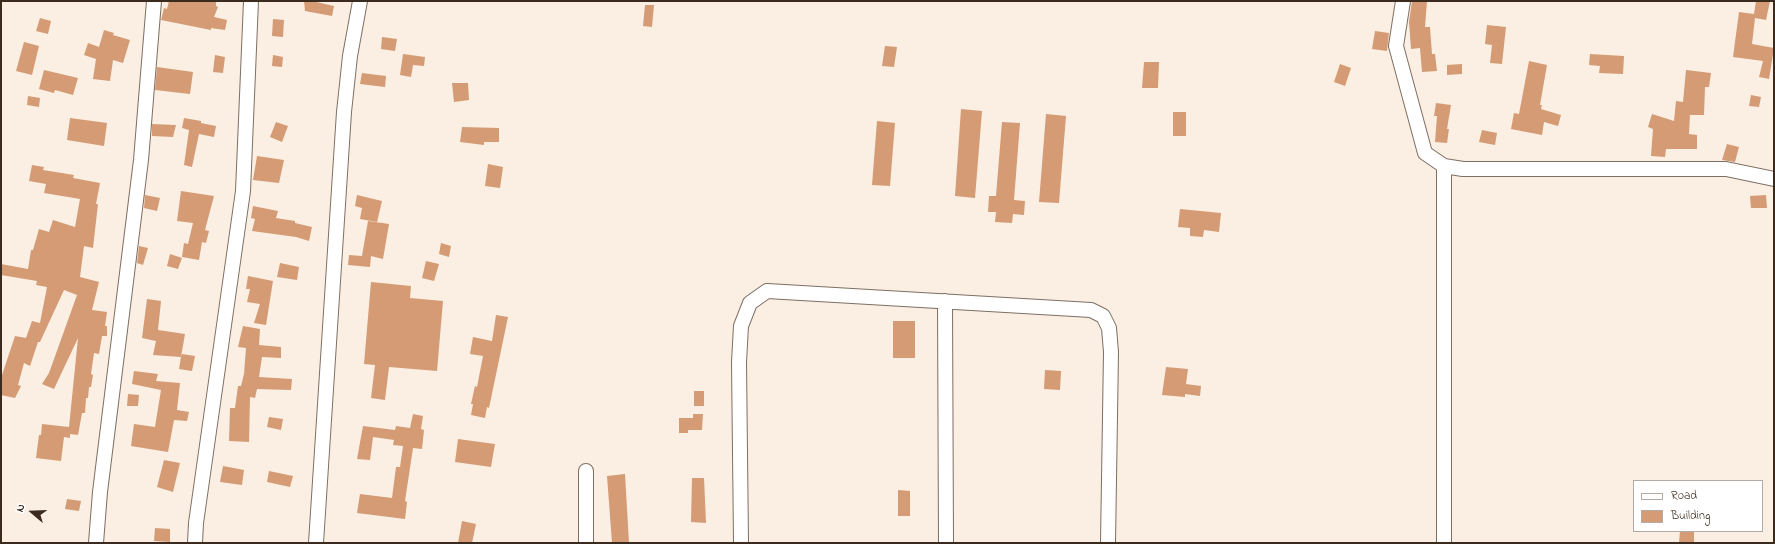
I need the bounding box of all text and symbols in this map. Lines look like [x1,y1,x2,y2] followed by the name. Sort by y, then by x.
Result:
[1633,480,1763,532] legend
[1671,487,1697,505] text: Road
[12,492,52,532] north arrow
[12,502,29,514] text: N
[1671,507,1710,525] text: Building

